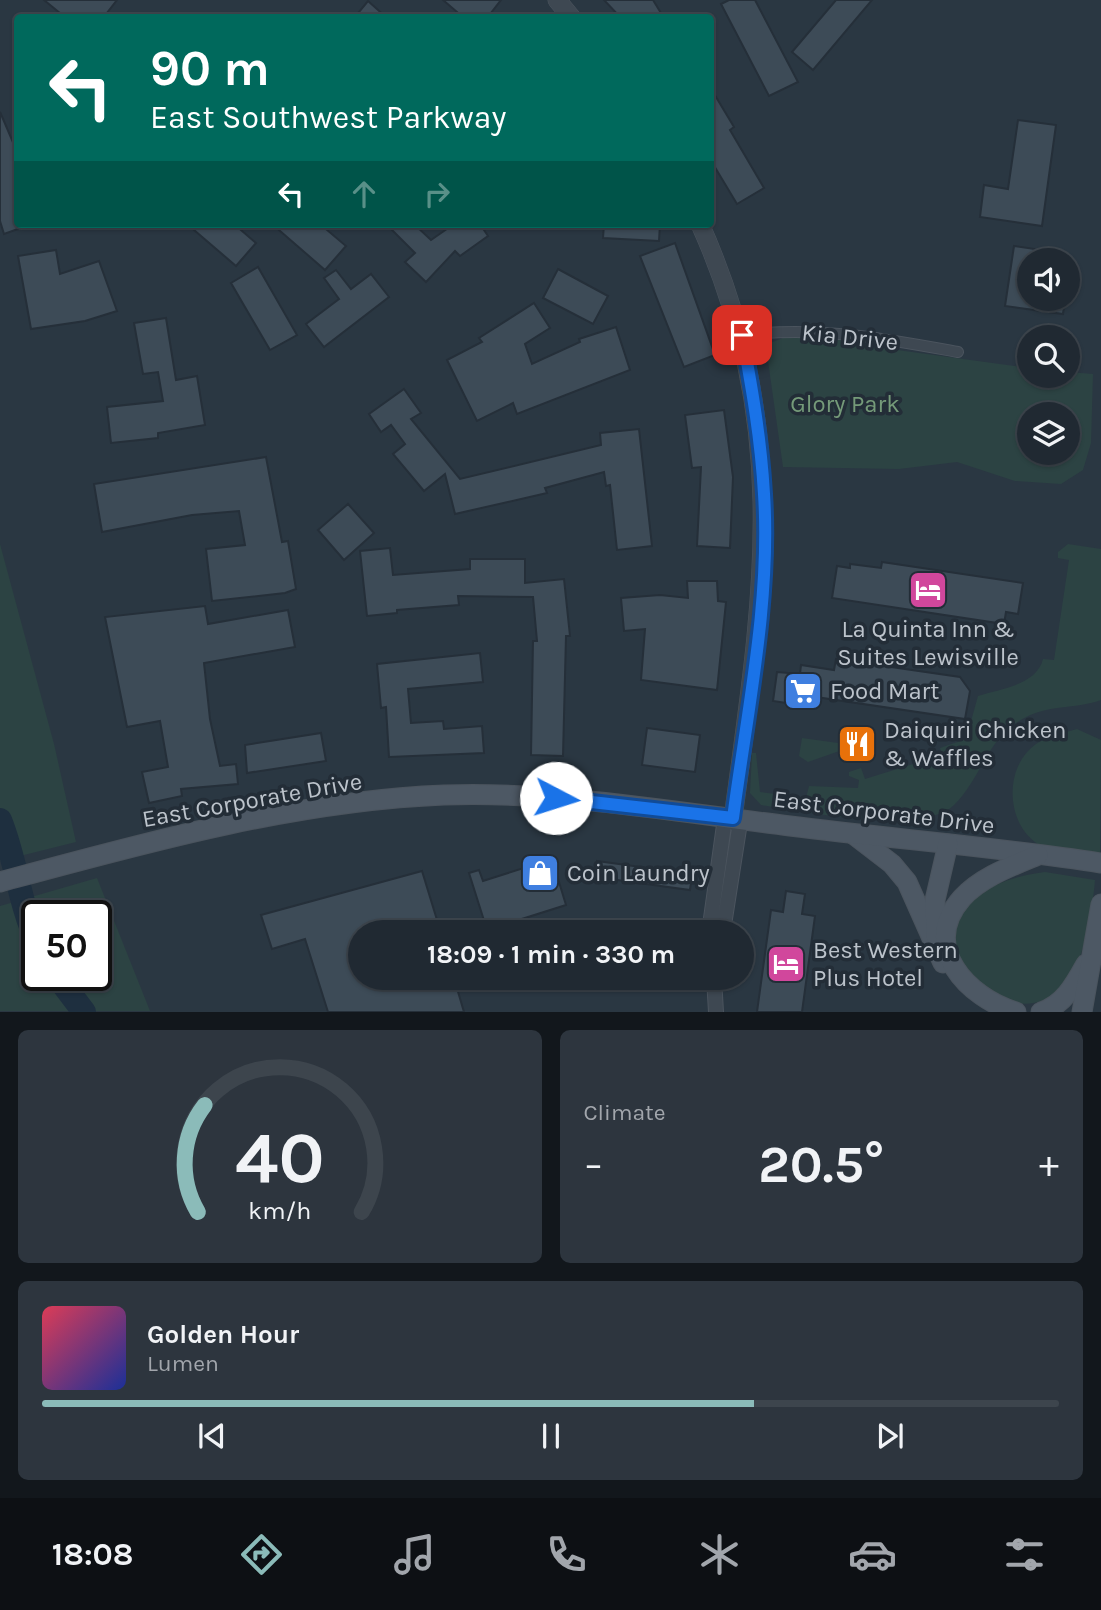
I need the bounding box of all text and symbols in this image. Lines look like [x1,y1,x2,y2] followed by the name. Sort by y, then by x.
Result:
[150,40,270,97] text: 90 m
[35,42,126,133] icon: left
[150,99,506,136] text: East Southwest Parkway
[272,175,310,213] icon: left
[345,175,383,213] icon: ahead
[418,175,456,213] icon: right
[1017,248,1080,465] map controls
[1017,248,1080,311] button: sound
[712,305,772,365] pin
[723,316,761,354] icon: arrive
[800,318,900,356] street label: Kia Drive
[1017,325,1080,388] button: search
[790,390,900,418] park label: Glory Park
[1017,402,1080,465] button: layers
[907,569,949,611] hotel icon: La Quinta Inn & Suites Lewisville
[837,615,1019,671] place label: La Quinta Inn & Suites Lewisville
[782,670,824,712] supermarket icon: Food Mart
[830,677,939,705] place label: Food Mart
[884,716,1067,772] place label: Daiquiri Chicken & Waffles
[836,723,878,765] restaurant icon: Daiquiri Chicken & Waffles
[519,761,593,835] position arrow
[140,767,364,833] street label: East Corporate Drive
[772,785,996,839] street label: East Corporate Drive
[519,852,561,894] shop icon: Coin Laundry
[567,859,710,887] place label: Coin Laundry
[21,900,112,991] speed limit sign: 50
[813,936,958,992] place label: Best Western Plus Hotel
[427,939,675,970] text: 18:09 · 1 min · 330 m
[765,943,807,985] hotel icon: Best Western Plus Hotel
[584,1099,666,1126] text: Climate
[235,1116,324,1201] text: 40
[758,1134,884,1195] text: 20.5°
[584,1142,603,1187] text: −
[1039,1142,1059,1187] text: +
[248,1196,311,1225] text: km/h
[147,1319,299,1350] text: Golden Hour
[147,1350,219,1377] text: Lumen
[193,1417,231,1455] icon: previous
[532,1417,570,1455] icon: pause
[871,1417,909,1455] icon: next
[237,1530,286,1579] icon: directions
[390,1530,439,1579] icon: music
[542,1530,591,1579] icon: phone
[695,1530,744,1579] icon: climate
[848,1530,897,1579] icon: car
[1000,1530,1049,1579] icon: filters
[52,1536,133,1573] text: 18:08

